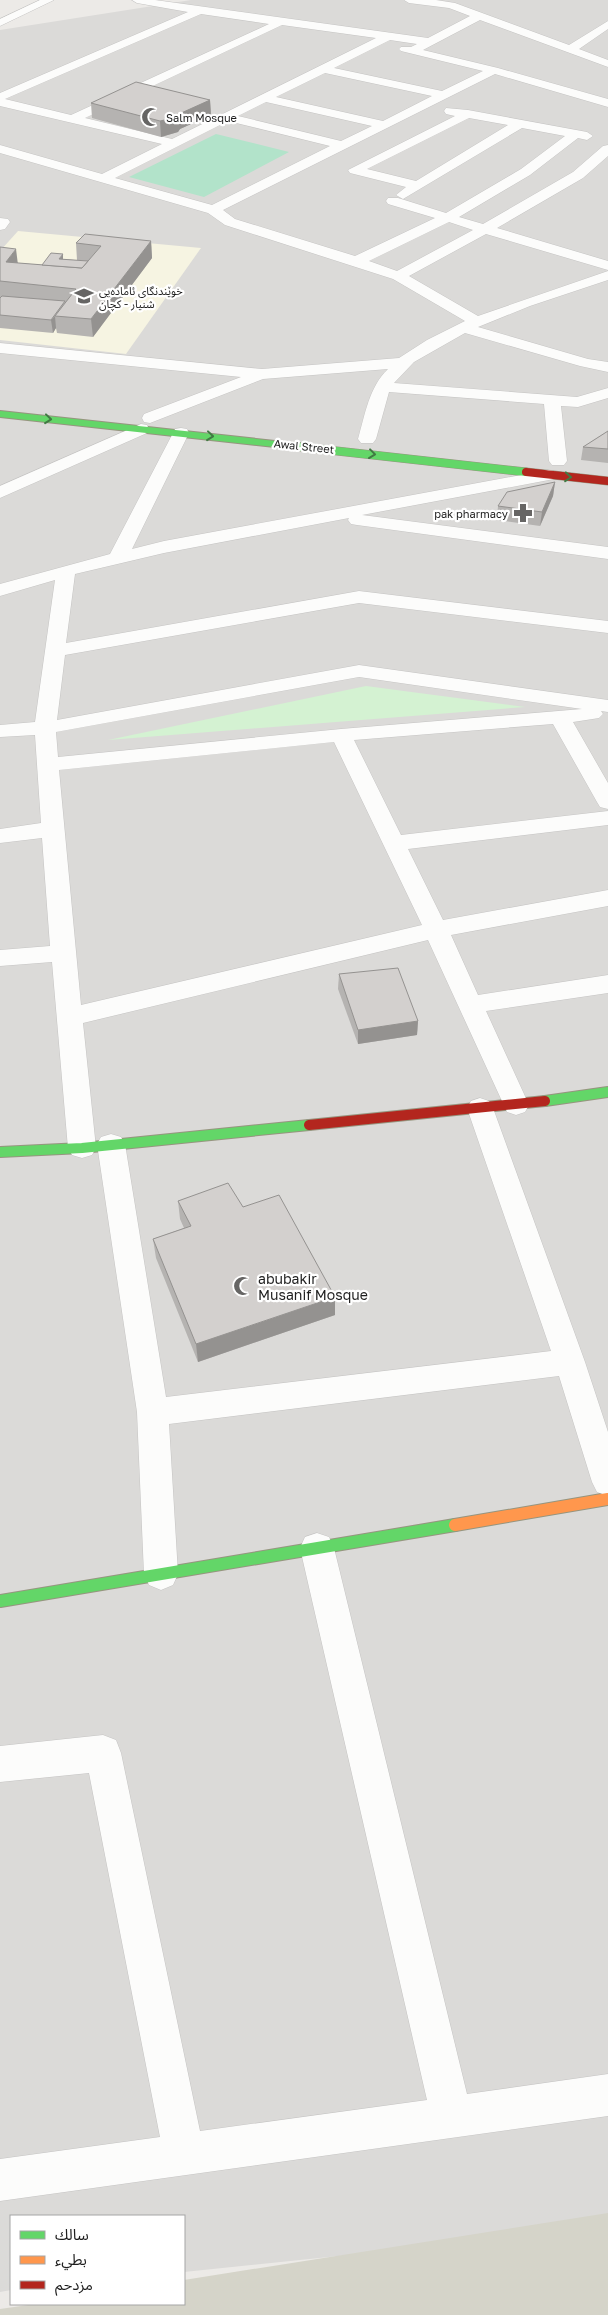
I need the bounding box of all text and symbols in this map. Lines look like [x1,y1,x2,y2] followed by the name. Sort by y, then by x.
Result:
[140,106,162,128] mosque icon: Salm Mosque
[166,111,237,124] place label: Salm Mosque
[99,284,183,312] place label: خوێندنگای ئامادەیی شنیار - کچان
[73,285,95,307] school or university icon: خوێندنگای ئامادەیی شنیار - کچان
[45,413,53,424] one-way arrow
[206,430,214,441] one-way arrow
[273,436,335,456] street label: Awal Street
[368,448,376,459] one-way arrow
[564,471,572,482] one-way arrow
[512,502,534,524] pharmacy icon: pak pharmacy
[434,507,508,520] place label: pak pharmacy
[258,1270,368,1303] place label: abubakir Musanif Mosque
[232,1275,254,1297] mosque icon: abubakir Musanif Mosque
[10,2215,185,2305] legend
[55,2225,89,2243] text: سالك
[55,2250,87,2271] text: بطيء
[55,2275,93,2296] text: مزدحم

